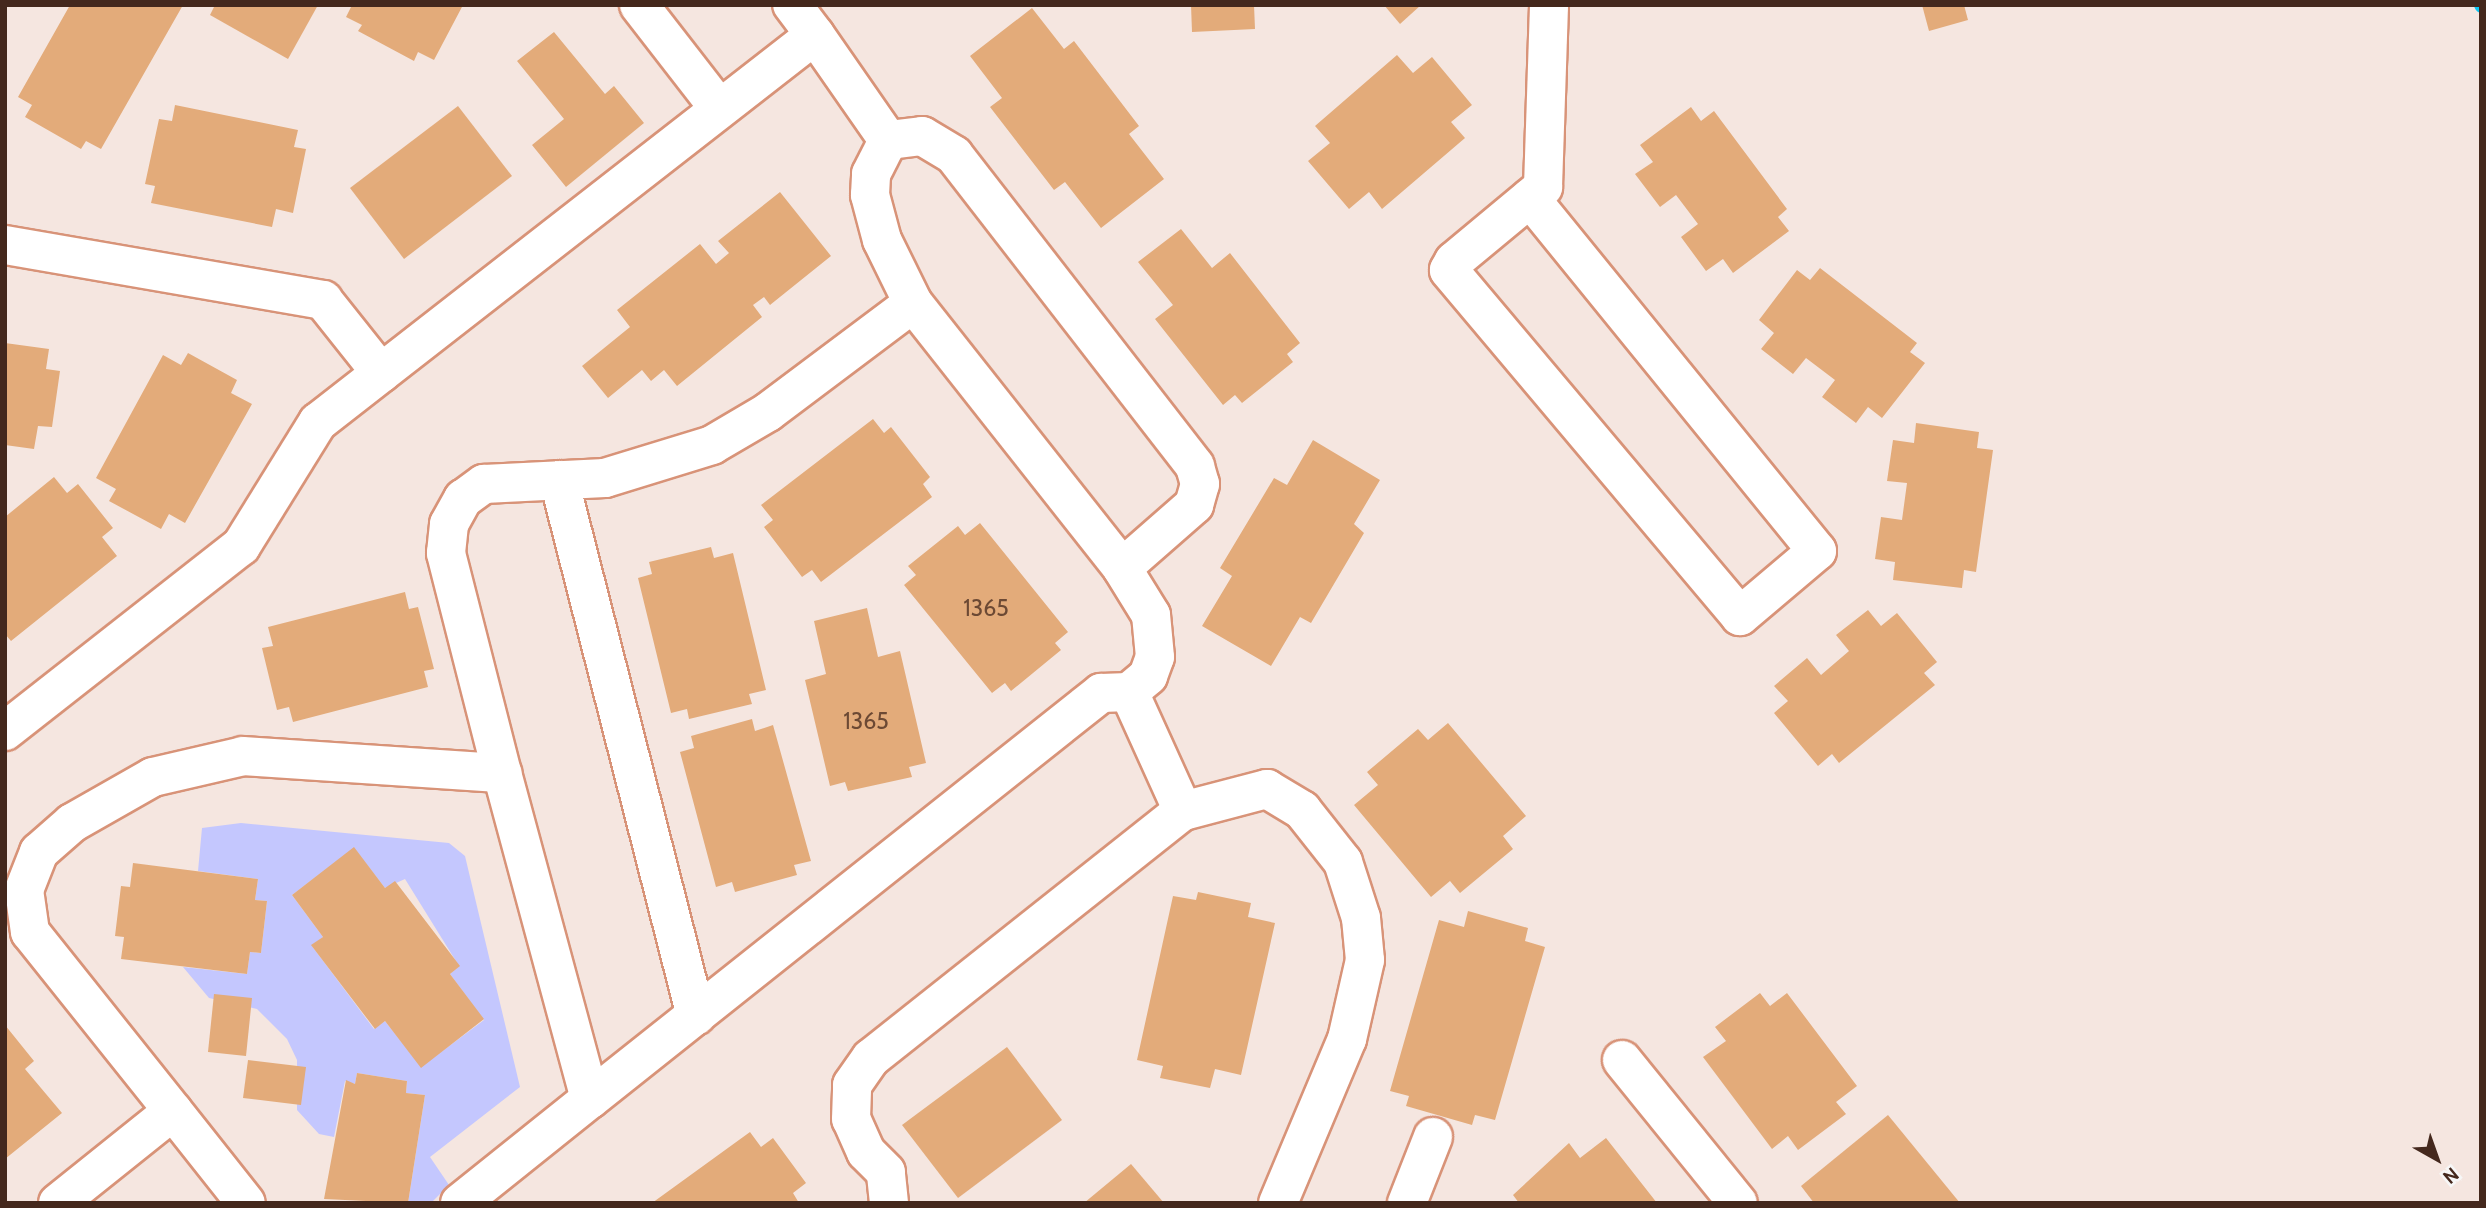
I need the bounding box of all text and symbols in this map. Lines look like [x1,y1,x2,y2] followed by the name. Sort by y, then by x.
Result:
[963,594,1009,622] house number: 1365
[843,707,889,735] house number: 1365
[2402,1124,2472,1194] north arrow
[2438,1162,2463,1189] text: N

